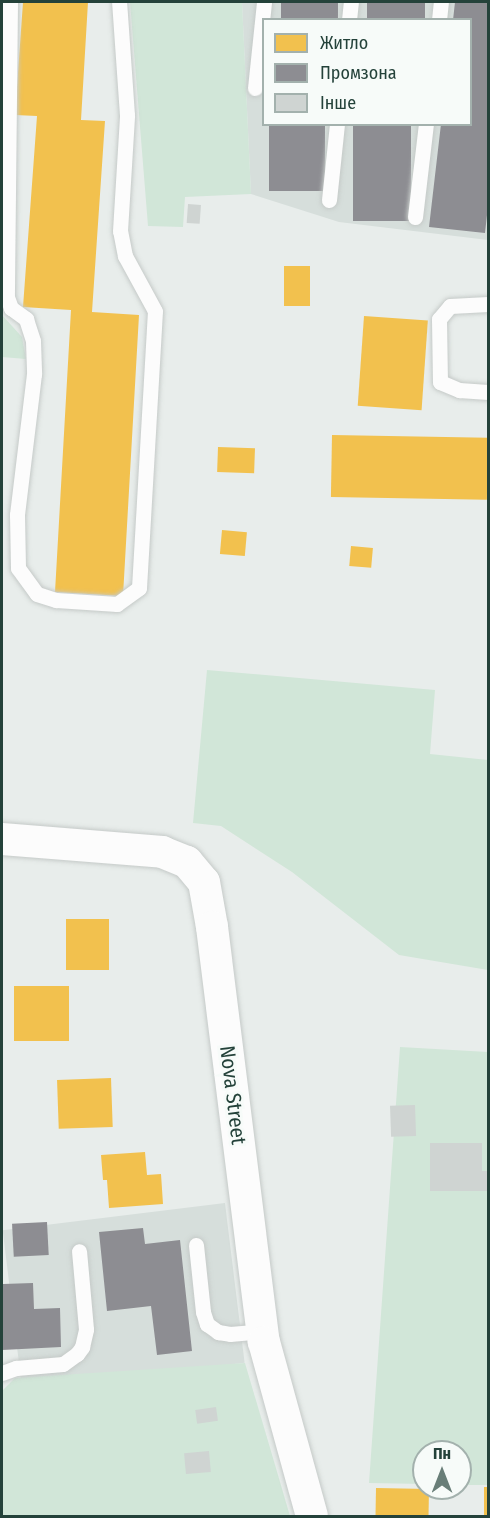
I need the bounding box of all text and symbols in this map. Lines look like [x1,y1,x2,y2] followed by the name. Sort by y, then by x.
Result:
[262,18,472,126] legend
[320,32,368,54] text: Житло
[320,62,397,84] text: Промзона
[320,92,356,114] text: Інше
[214,1044,252,1146] street label: Nova Street
[412,1440,472,1500] north arrow
[433,1444,451,1463] text: Пн

